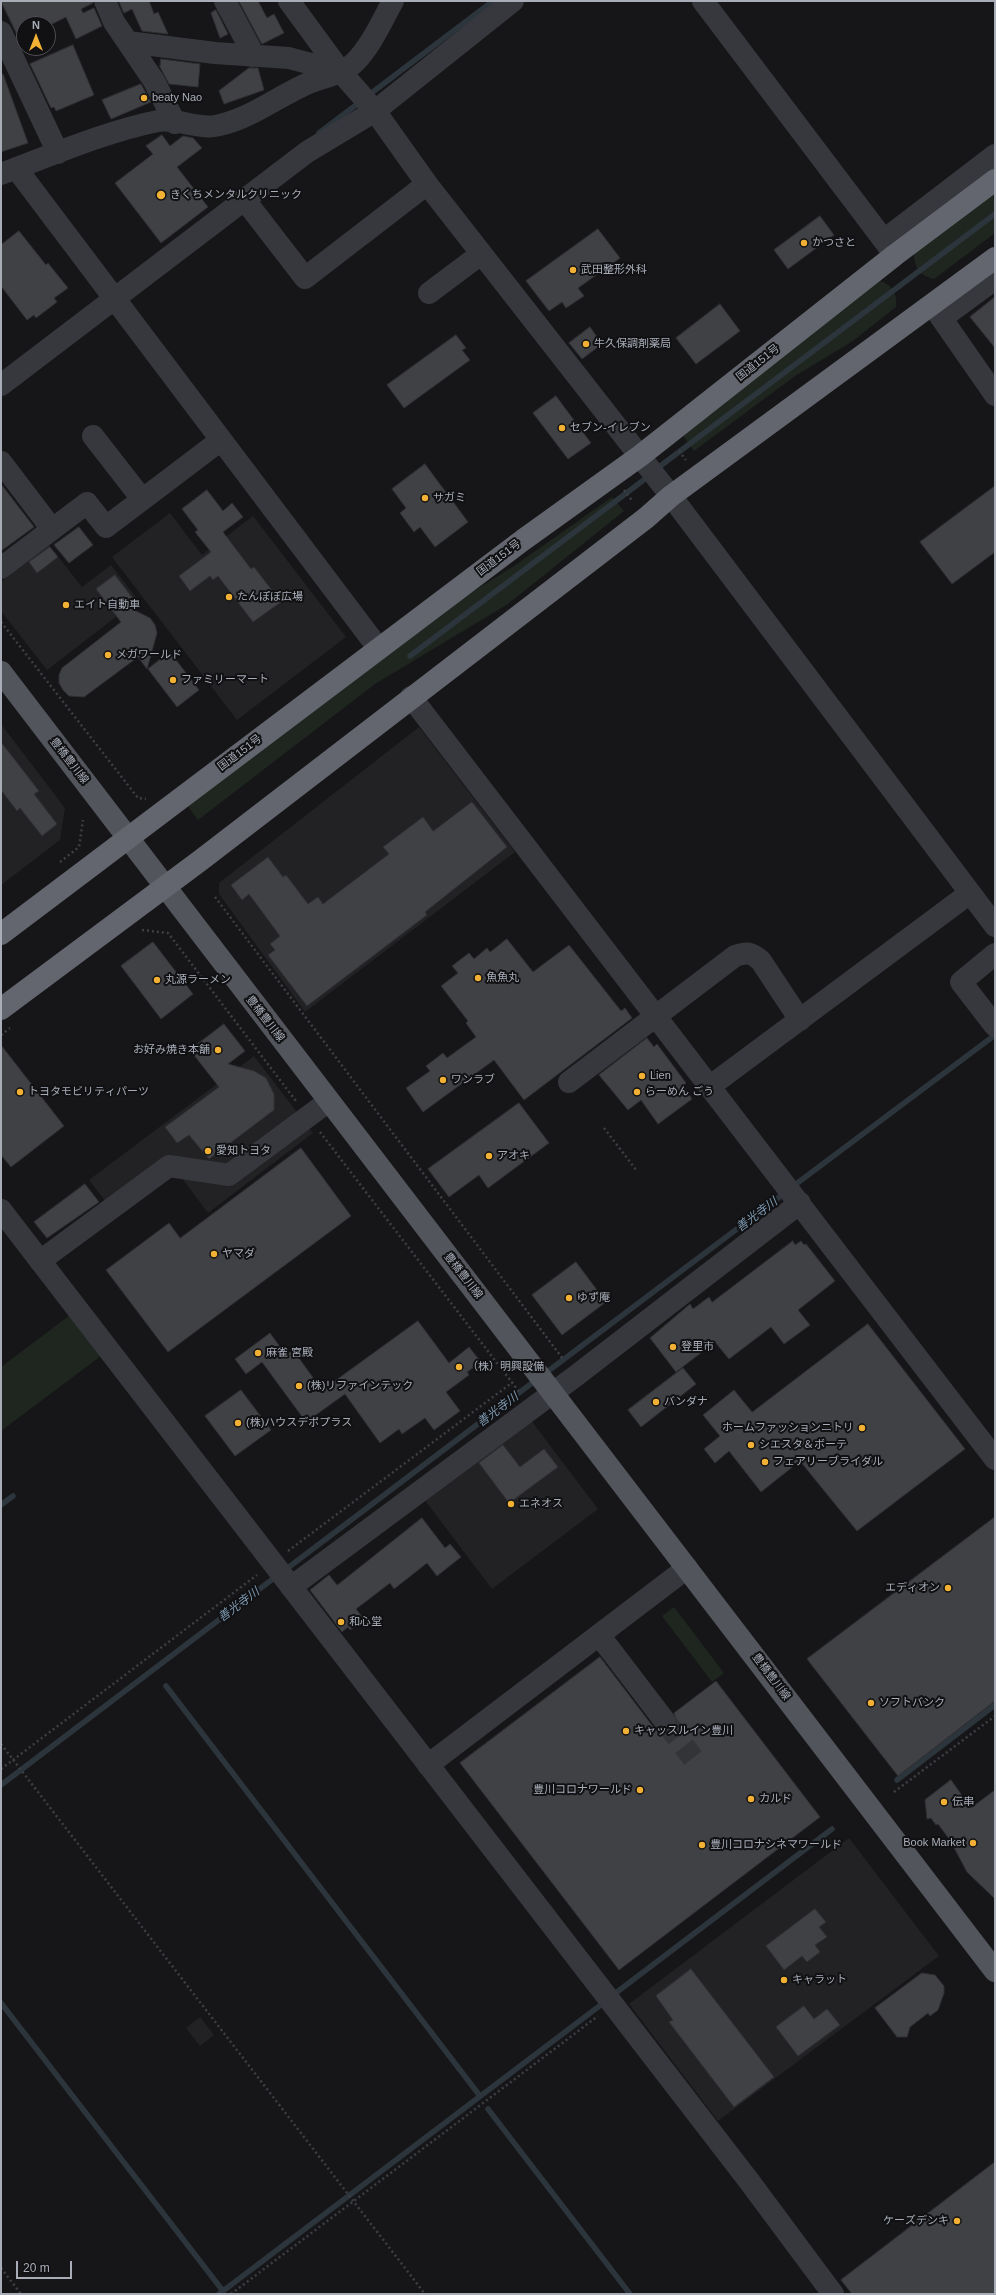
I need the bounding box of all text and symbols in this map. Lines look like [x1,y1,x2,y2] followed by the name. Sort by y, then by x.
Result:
[16,16,56,56] north arrow
[32,19,40,31] text: N
[152,91,202,105] place label: beaty Nao
[139,93,149,103] marker: beaty Nao
[170,188,302,202] place label: きくちメンタルクリニック
[155,189,167,201] marker: きくちメンタルクリニック
[812,236,856,250] place label: かつさと
[799,238,809,248] marker: かつさと
[581,263,647,277] place label: 武田整形外科
[568,265,578,275] marker: 武田整形外科
[594,337,671,351] place label: 牛久保調剤薬局
[581,339,591,349] marker: 牛久保調剤薬局
[734,342,782,384] street label: 国道151号
[570,421,651,435] place label: セブン-イレブン
[557,423,567,433] marker: セブン-イレブン
[433,491,466,505] place label: サガミ
[420,493,430,503] marker: サガミ
[475,537,523,579] street label: 国道151号
[237,590,303,604] place label: たんぽぽ広場
[224,592,234,602] marker: たんぽぽ広場
[74,598,140,612] place label: エイト自動車
[61,600,71,610] marker: エイト自動車
[116,648,182,662] place label: メガワールド
[103,650,113,660] marker: メガワールド
[181,673,269,687] place label: ファミリーマート
[168,675,178,685] marker: ファミリーマート
[216,732,264,774] street label: 国道151号
[47,735,91,787] street label: 豊橋豊川線
[486,971,519,985] place label: 魚魚丸
[165,973,231,987] place label: 丸源ラーメン
[473,973,483,983] marker: 魚魚丸
[152,975,162,985] marker: 丸源ラーメン
[243,993,287,1045] street label: 豊橋豊川線
[133,1043,210,1057] place label: お好み焼き本舗
[213,1045,223,1055] marker: お好み焼き本舗
[650,1069,671,1083] place label: Lien
[637,1071,647,1081] marker: Lien
[451,1073,495,1087] place label: ワンラブ
[438,1075,448,1085] marker: ワンラブ
[28,1085,149,1099] place label: トヨタモビリティパーツ
[645,1085,714,1099] place label: らーめん ごう
[15,1087,25,1097] marker: トヨタモビリティパーツ
[632,1087,642,1097] marker: らーめん ごう
[216,1144,271,1158] place label: 愛知トヨタ
[203,1146,213,1156] marker: 愛知トヨタ
[497,1149,530,1163] place label: アオキ
[484,1151,494,1161] marker: アオキ
[733,1195,781,1235] water label: 善光寺川
[222,1247,255,1261] place label: ヤマダ
[209,1249,219,1259] marker: ヤマダ
[441,1250,485,1302] street label: 豊橋豊川線
[577,1291,610,1305] place label: ゆず庵
[564,1293,574,1303] marker: ゆず庵
[681,1340,714,1354] place label: 登里市
[668,1342,678,1352] marker: 登里市
[266,1346,313,1360] place label: 麻雀 宮殿
[253,1348,263,1358] marker: 麻雀 宮殿
[467,1360,544,1374] place label: （株）明興設備
[454,1362,464,1372] marker: （株）明興設備
[307,1379,413,1393] place label: (株)リファインテック
[294,1381,304,1391] marker: (株)リファインテック
[474,1390,522,1430] water label: 善光寺川
[664,1395,708,1409] place label: バンダナ
[651,1397,661,1407] marker: バンダナ
[246,1416,352,1430] place label: (株)ハウスデポプラス
[233,1418,243,1428] marker: (株)ハウスデポプラス
[722,1421,854,1435] place label: ホームファッションニトリ
[857,1423,867,1433] marker: ホームファッションニトリ
[759,1438,847,1452] place label: シエスタ＆ボーテ
[746,1440,756,1450] marker: シエスタ＆ボーテ
[773,1455,883,1469] place label: フェアリーブライダル
[760,1457,770,1467] marker: フェアリーブライダル
[519,1497,563,1511] place label: エネオス
[506,1499,516,1509] marker: エネオス
[885,1581,940,1595] place label: エディオン
[943,1583,953,1593] marker: エディオン
[215,1585,263,1625] water label: 善光寺川
[349,1615,382,1629] place label: 和心堂
[336,1617,346,1627] marker: 和心堂
[749,1651,793,1703] street label: 豊橋豊川線
[879,1696,945,1710] place label: ソフトバンク
[866,1698,876,1708] marker: ソフトバンク
[634,1724,733,1738] place label: キャッスルイン豊川
[621,1726,631,1736] marker: キャッスルイン豊川
[533,1783,632,1797] place label: 豊川コロナワールド
[635,1785,645,1795] marker: 豊川コロナワールド
[759,1792,792,1806] place label: カルド
[746,1794,756,1804] marker: カルド
[952,1795,974,1809] place label: 伝串
[939,1797,949,1807] marker: 伝串
[903,1836,965,1850] place label: Book Market
[710,1838,842,1852] place label: 豊川コロナシネマワールド
[968,1838,978,1848] marker: Book Market
[697,1840,707,1850] marker: 豊川コロナシネマワールド
[792,1973,847,1987] place label: キャラット
[779,1975,789,1985] marker: キャラット
[883,2214,949,2228] place label: ケーズデンキ
[952,2216,962,2226] marker: ケーズデンキ
[18,2253,74,2279] scale bar
[23,2261,50,2275] text: 20 m

